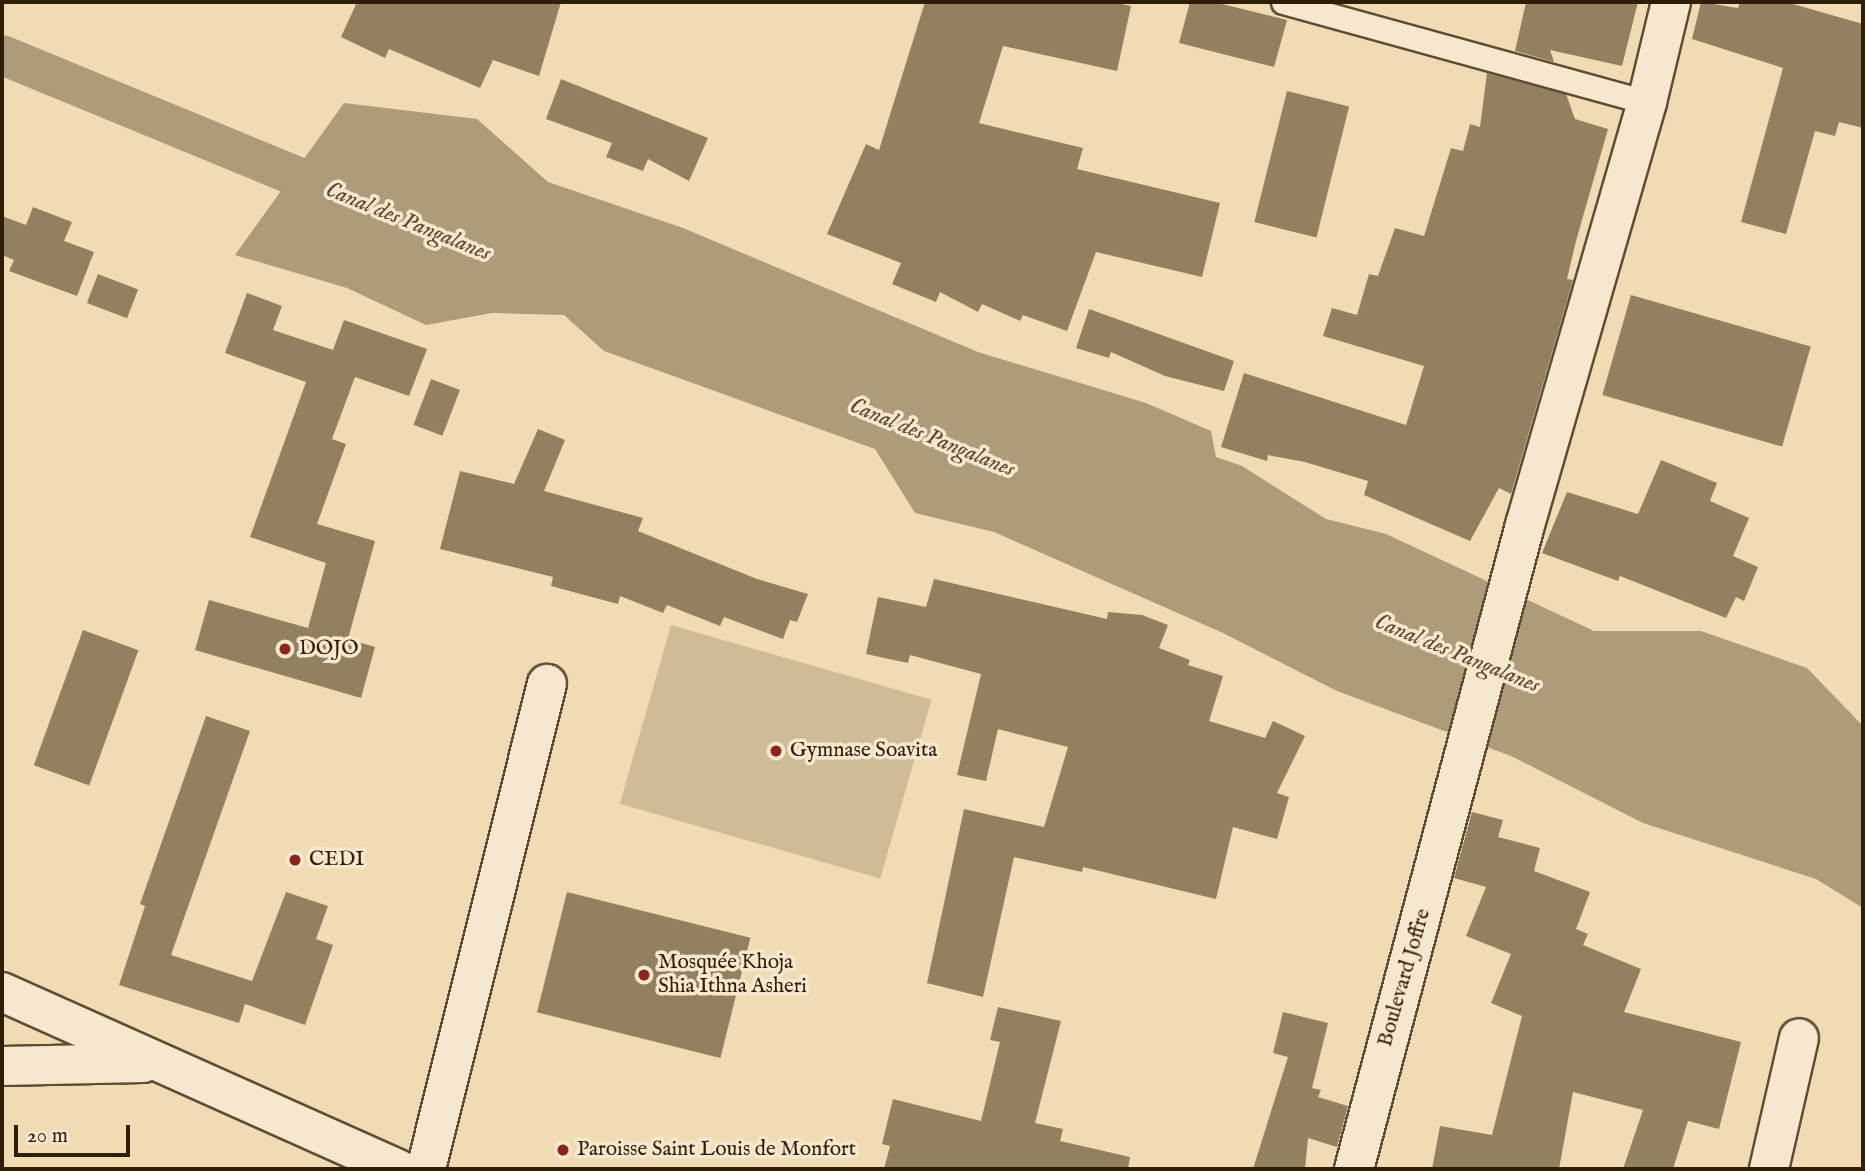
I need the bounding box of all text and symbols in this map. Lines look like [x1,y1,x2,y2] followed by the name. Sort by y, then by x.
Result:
[321,176,495,268] water label: Canal des Pangalanes
[845,392,1019,484] water label: Canal des Pangalanes
[1370,608,1544,700] water label: Canal des Pangalanes
[299,636,359,662] place label: DOJO
[277,641,293,657] marker: DOJO
[790,738,937,764] place label: Gymnase Soavita
[768,743,784,759] marker: Gymnase Soavita
[309,847,364,873] place label: CEDI
[287,852,303,868] marker: CEDI
[1373,906,1437,1050] street label: Boulevard Joffre
[658,950,807,1000] place label: Mosquée Khoja Shia Ithna Asheri
[636,967,652,983] marker: Mosquée Khoja Shia Ithna Asheri
[18,1112,133,1156] scale bar
[27,1123,68,1150] text: 20 m
[577,1137,856,1163] place label: Paroisse Saint Louis de Monfort
[555,1142,571,1158] marker: Paroisse Saint Louis de Monfort

